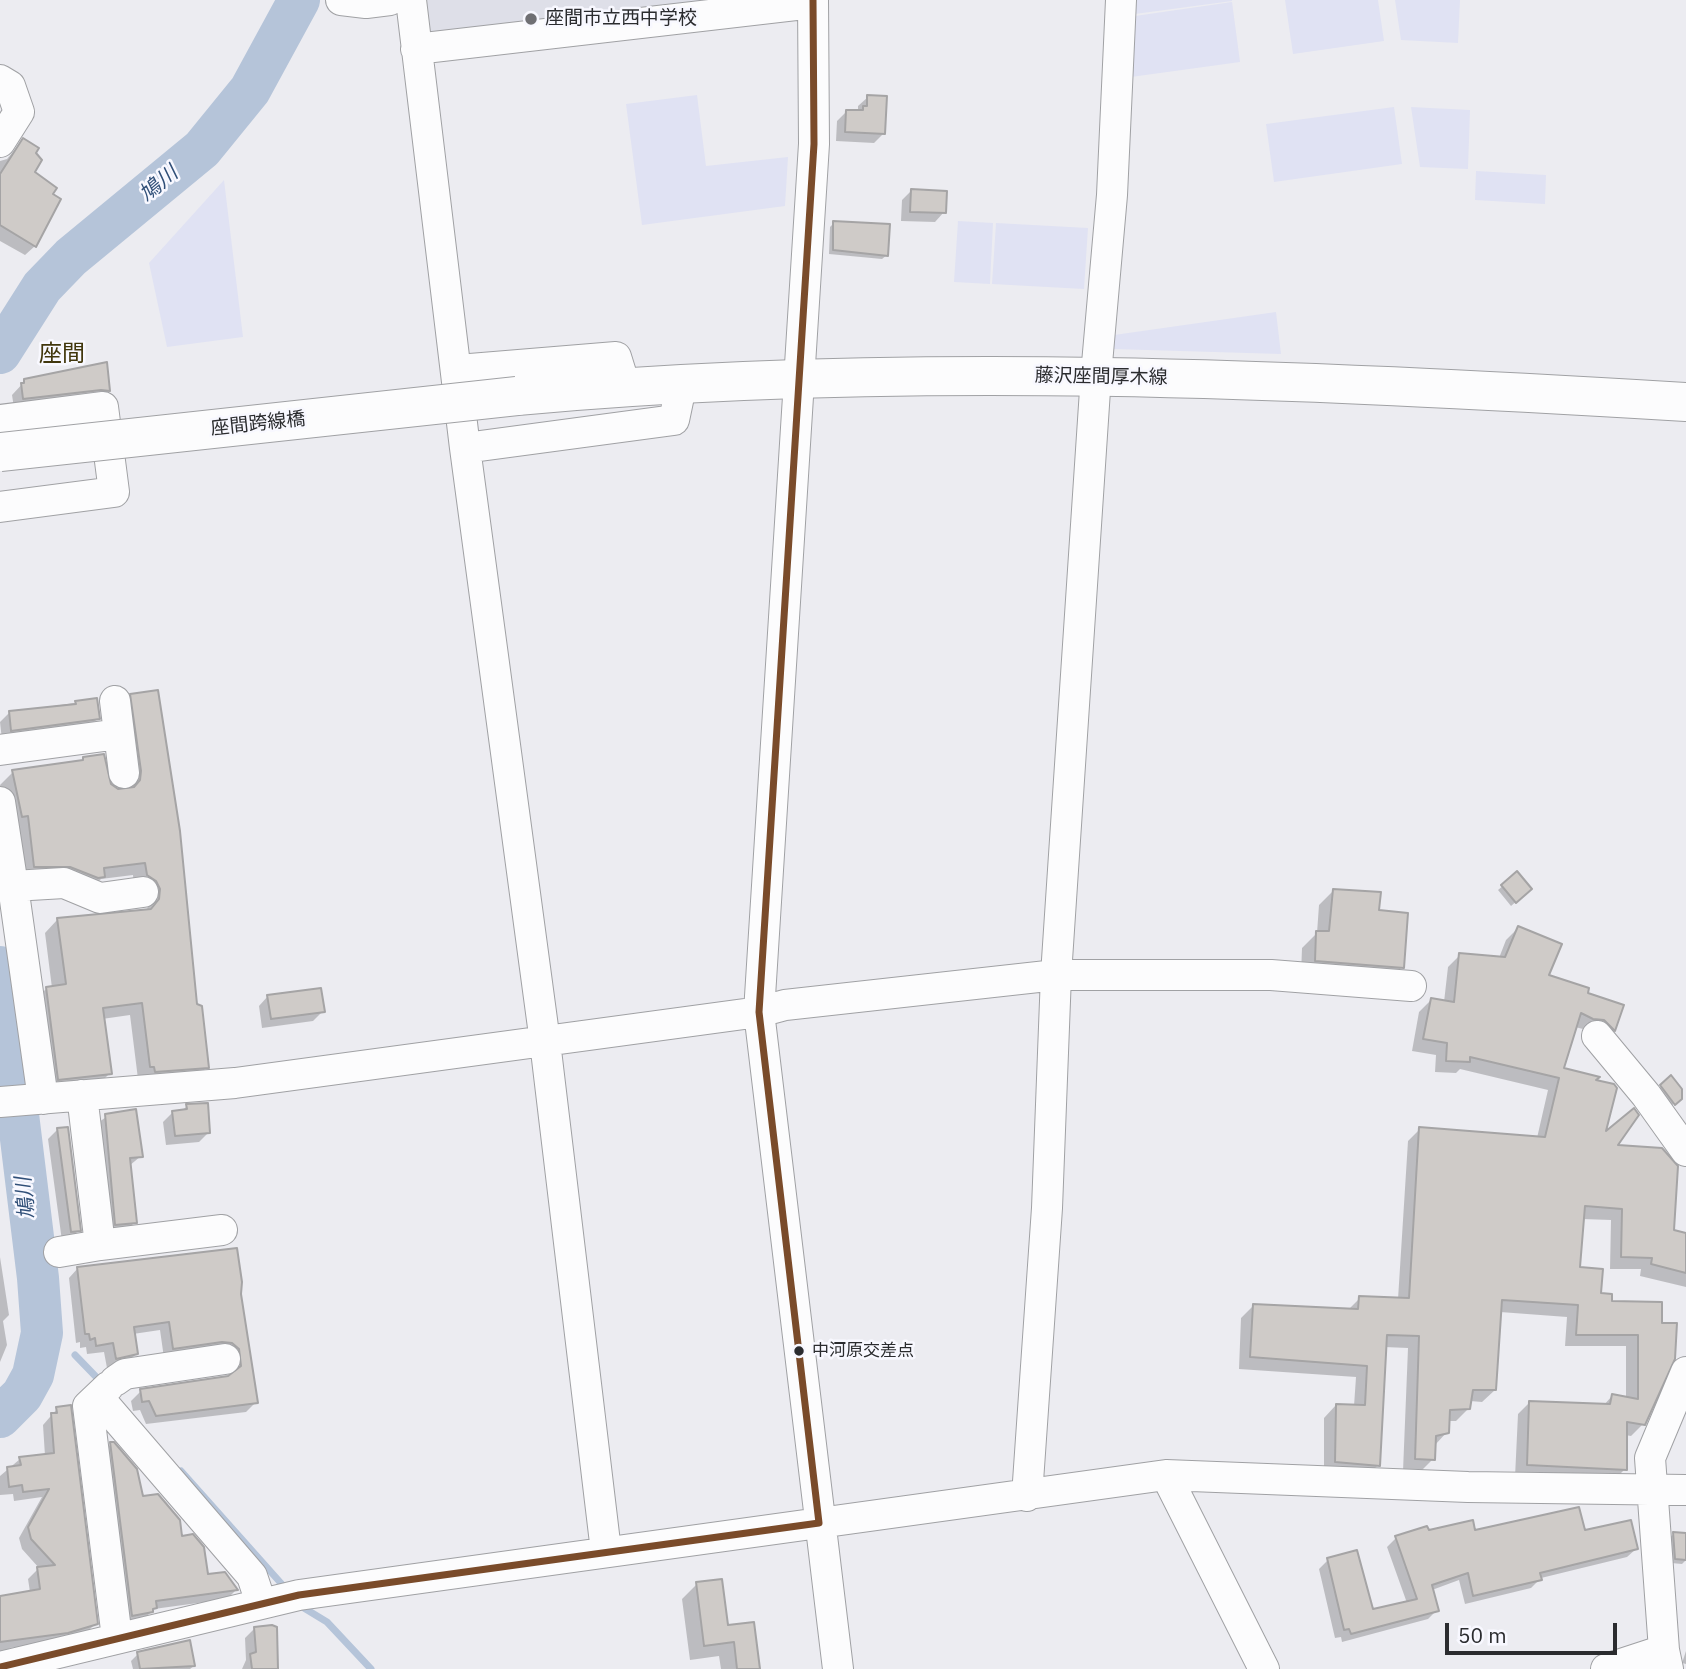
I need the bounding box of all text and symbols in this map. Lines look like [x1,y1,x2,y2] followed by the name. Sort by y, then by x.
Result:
[545,8,697,30] place label: 座間市立西中学校
[523,11,539,27] marker: 座間市立西中学校
[135,161,183,207] water label: 鳩川
[39,340,85,368] district label: 座間
[1034,364,1168,390] street label: 藤沢座間厚木線
[210,408,306,440] street label: 座間跨線橋
[11,1176,41,1220] water label: 鳩川
[812,1341,914,1361] place label: 中河原交差点
[792,1344,806,1358] marker: 中河原交差点
[1448,1610,1620,1654] scale bar
[1458,1621,1507,1649] text: 50 m

